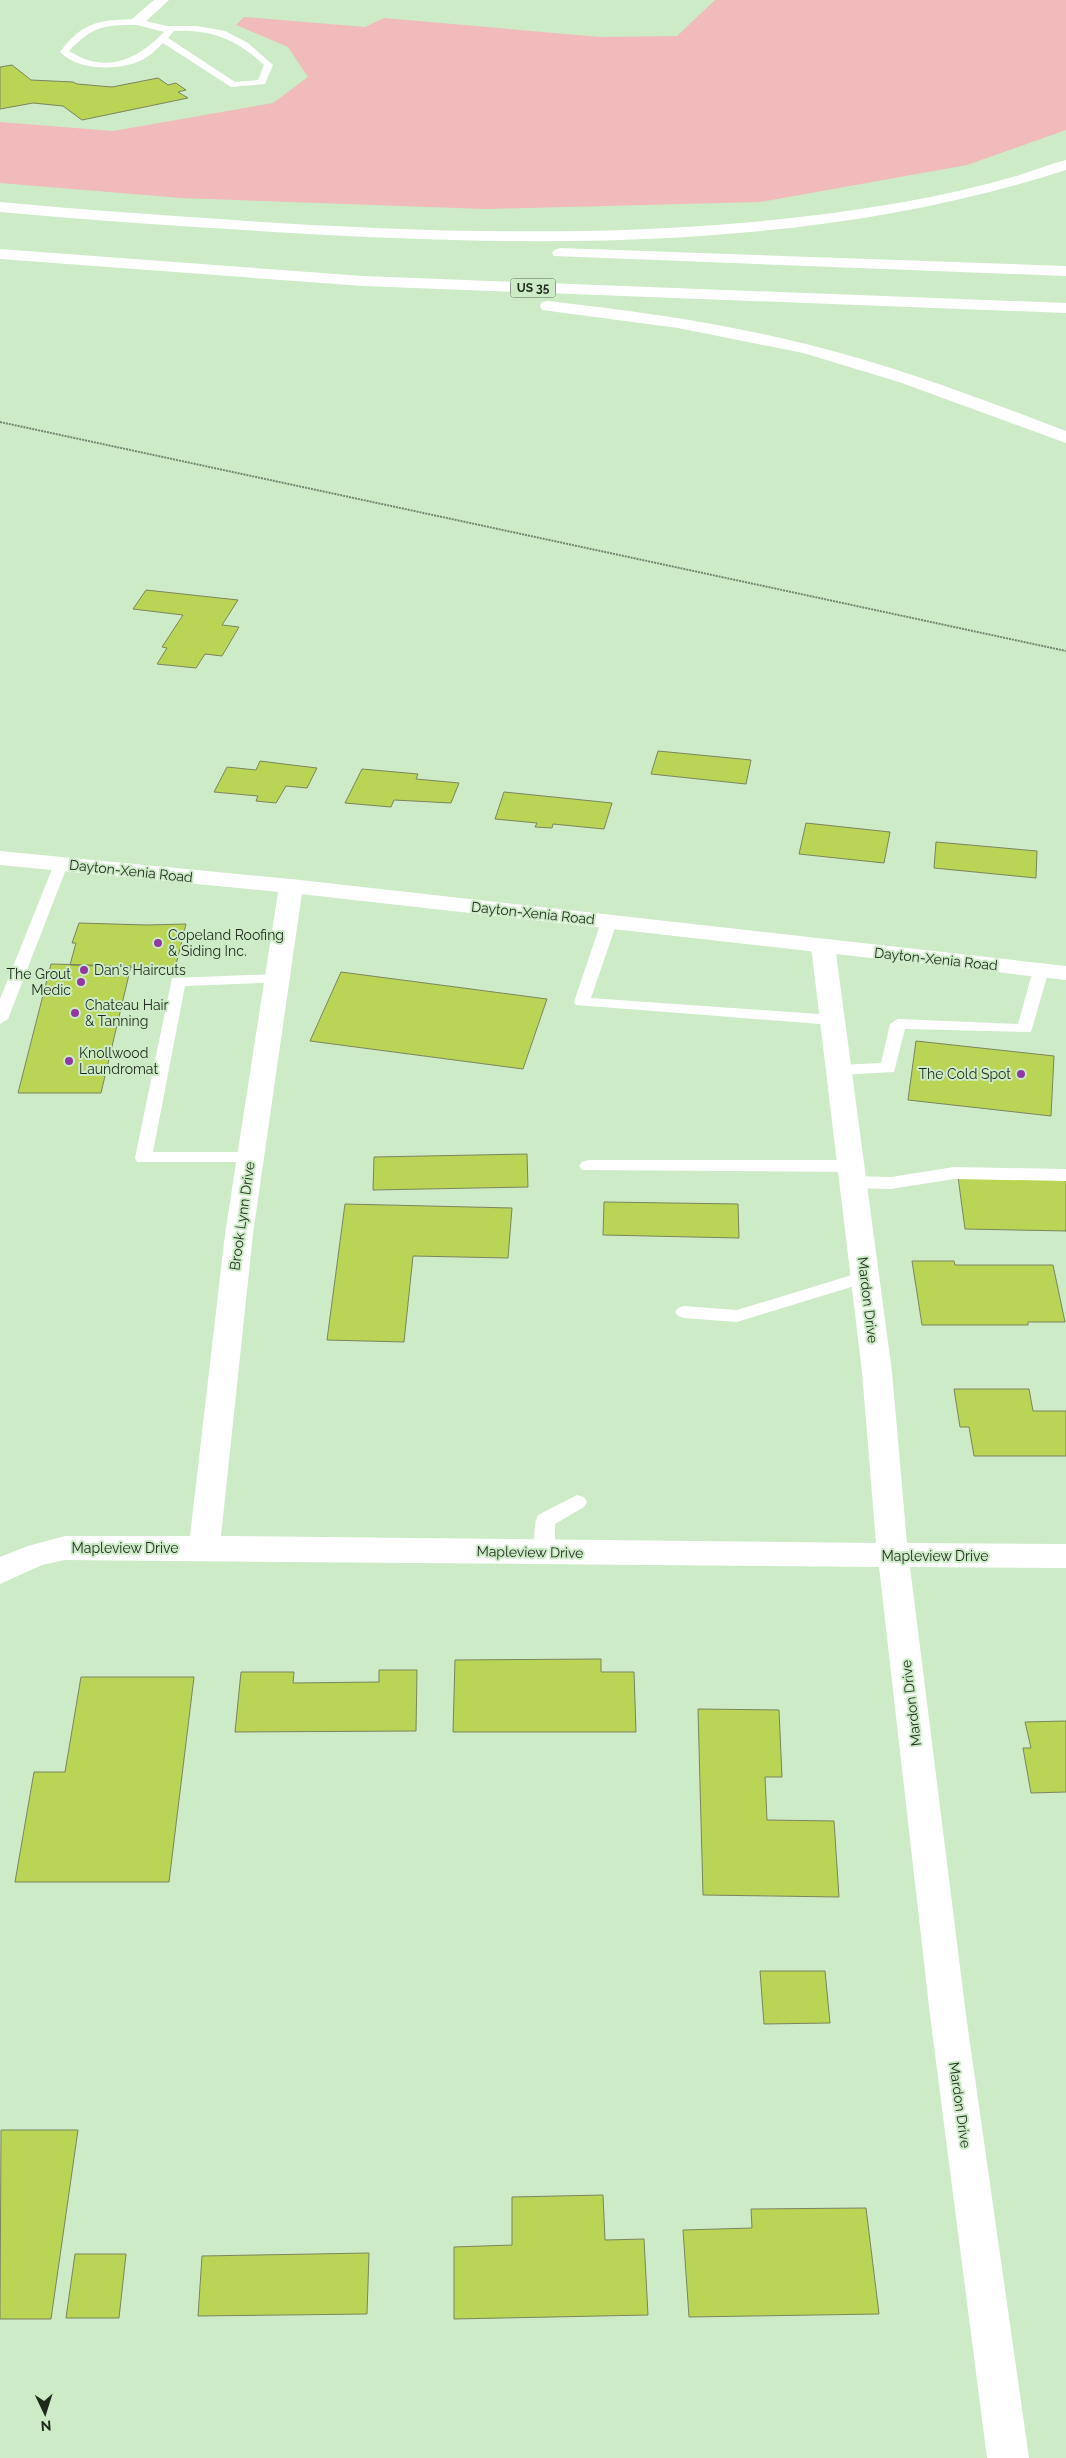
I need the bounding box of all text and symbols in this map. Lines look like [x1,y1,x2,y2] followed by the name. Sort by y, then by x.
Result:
[510,278,556,298] road number: US 35
[68,857,194,885] street label: Dayton-Xenia Road
[470,899,596,927] street label: Dayton-Xenia Road
[168,927,284,959] place label: Copeland Roofing & Siding Inc.
[152,937,164,949] marker: Copeland Roofing & Siding Inc.
[873,945,999,973] street label: Dayton-Xenia Road
[94,962,186,978] place label: Dan's Haircuts
[78,964,90,976] marker: Dan's Haircuts
[6,966,71,998] place label: The Grout Medic
[75,976,87,988] marker: The Grout Medic
[85,997,169,1029] place label: Chateau Hair & Tanning
[69,1007,81,1019] marker: Chateau Hair & Tanning
[79,1045,158,1077] place label: Knollwood Laundromat
[63,1055,75,1067] marker: Knollwood Laundromat
[918,1066,1011,1082] place label: The Cold Spot
[1015,1068,1027,1080] marker: The Cold Spot
[226,1161,258,1271] street label: Brook Lynn Drive
[855,1256,881,1344] street label: Mardon Drive
[72,1540,178,1556] street label: Mapleview Drive
[476,1543,584,1561] street label: Mapleview Drive
[882,1548,988,1564] street label: Mapleview Drive
[898,1659,924,1747] street label: Mardon Drive
[946,2061,974,2149] street label: Mardon Drive
[20,2388,70,2438] north arrow
[40,2418,52,2434] text: N

